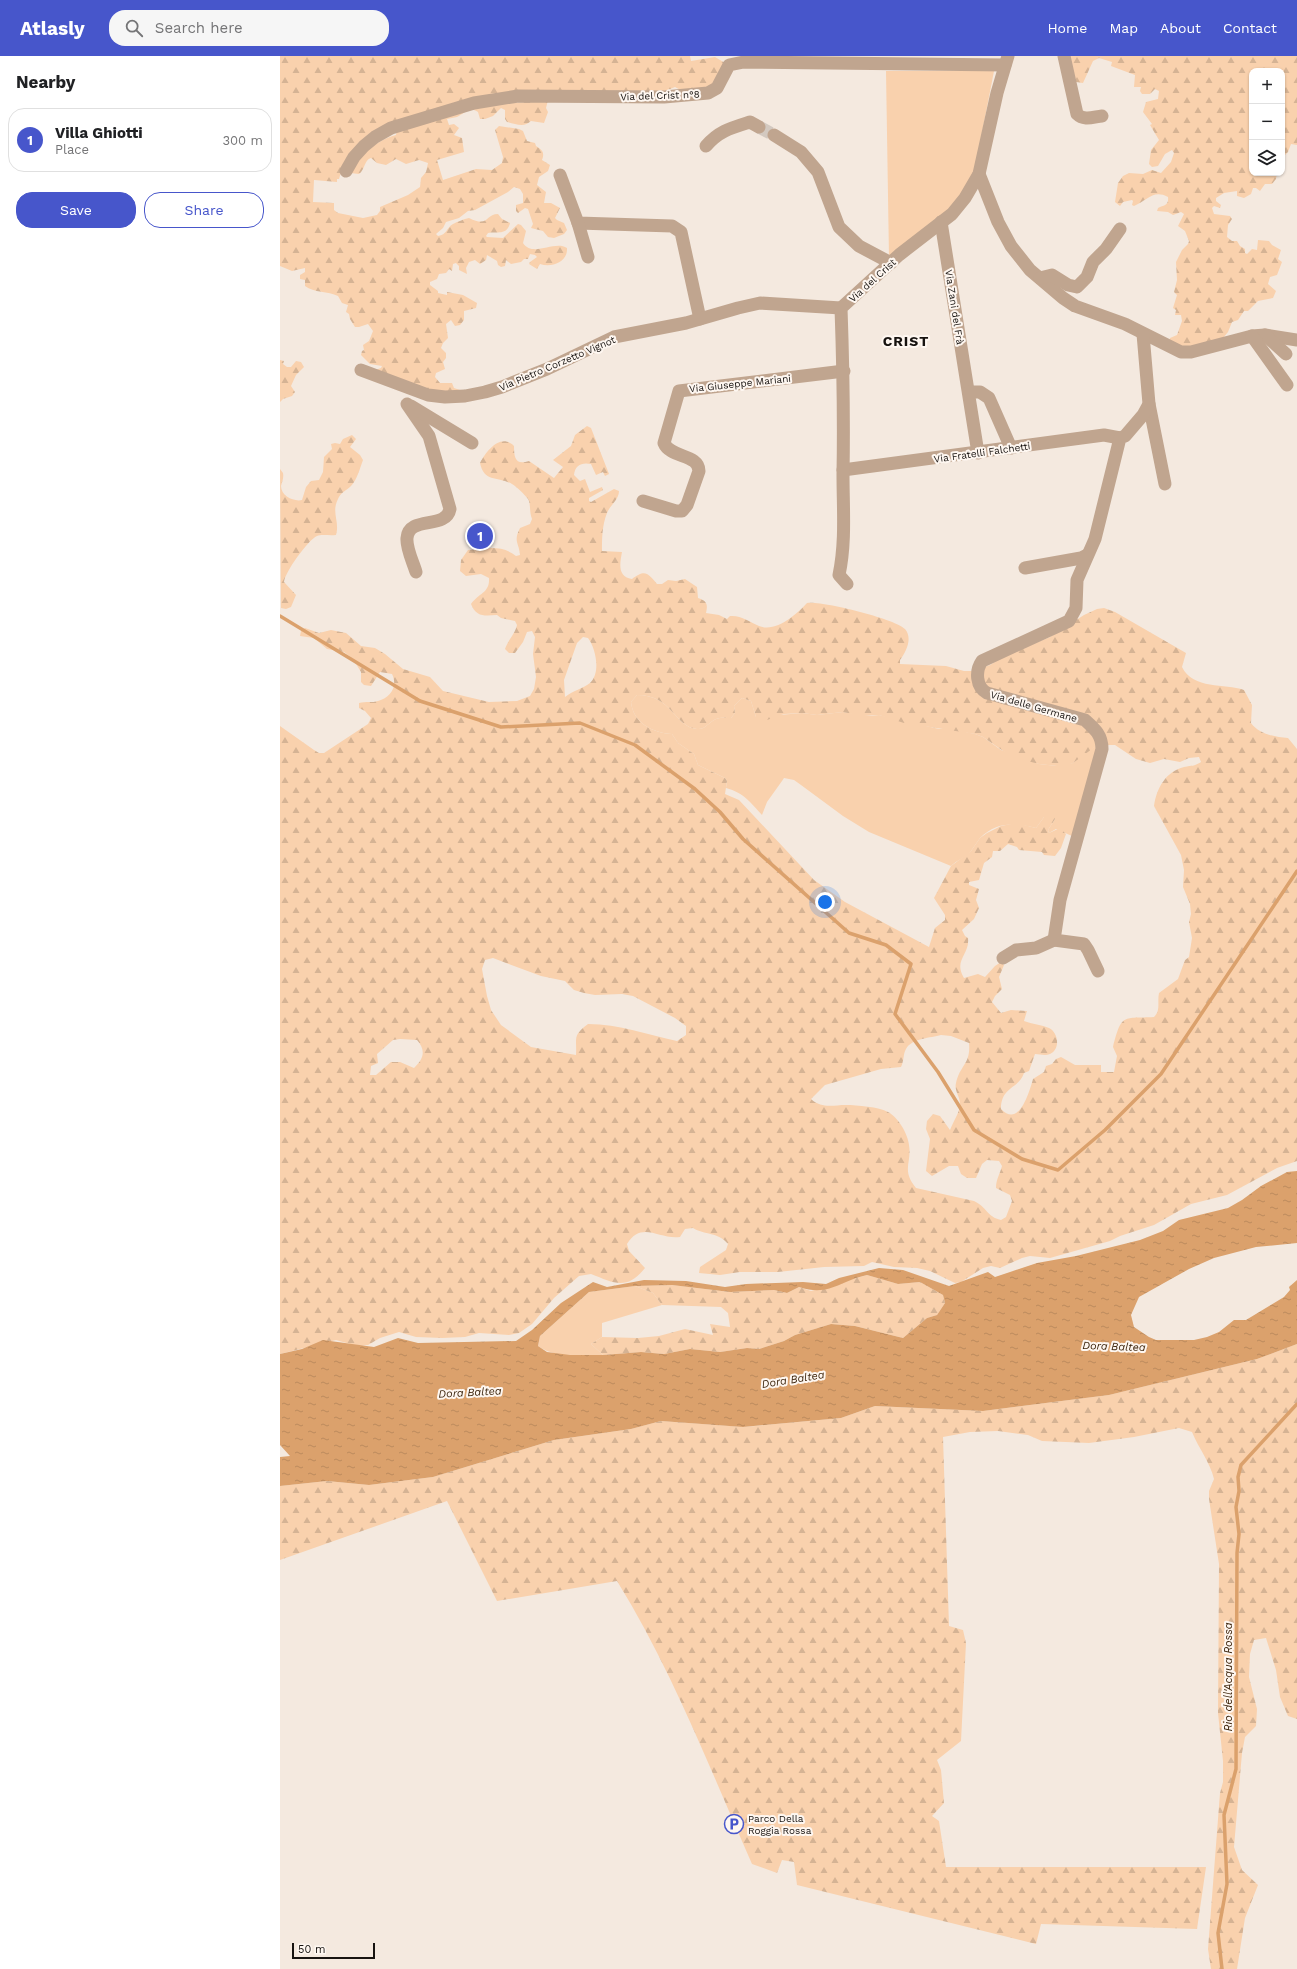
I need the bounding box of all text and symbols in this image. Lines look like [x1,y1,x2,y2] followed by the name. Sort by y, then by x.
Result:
[109,10,389,46] search box
[20,17,85,40] text: Atlasly
[123,17,145,39] icon: search
[155,19,243,37] text: Search here
[1047,20,1087,36] text: Home
[1109,20,1138,36] text: Map
[1160,20,1201,36] text: About
[1223,20,1277,36] text: Contact
[1249,68,1285,176] map controls
[1249,68,1285,104] button: +
[16,72,75,92] text: Nearby
[620,89,700,102] street label: Via del Crist n°8
[1249,104,1285,140] button: −
[55,124,143,142] text: Villa Ghiotti
[27,133,33,148] text: 1
[222,133,263,148] text: 300 m
[1249,140,1285,176] button: layers
[55,142,89,157] text: Place
[16,192,136,228] button: Save
[144,192,264,228] button: Share
[847,256,899,304] street label: Via del Crist
[943,269,966,346] street label: Via Zani del Frà
[883,333,929,349] district label: CRIST
[497,334,618,393] street label: Via Pietro Corzetto Vignot
[689,373,791,394] street label: Via Giuseppe Mariani
[933,440,1031,465] street label: Via Fratelli Falchetti
[467,521,493,551] pin: 1
[989,689,1079,724] street label: Via delle Germane
[815,892,835,912] your location
[1082,1339,1146,1354] water label: Dora Baltea
[761,1368,826,1391] water label: Dora Baltea
[438,1384,502,1401] water label: Dora Baltea
[1222,1622,1235,1731] water label: Rio dell'Acqua Rossa
[723,1813,745,1835] parking icon: Parco Della Roggia Rossa
[748,1813,812,1836] place label: Parco Della Roggia Rossa
[292,1941,375,1960] scale bar
[298,1943,325,1956] text: 50 m

